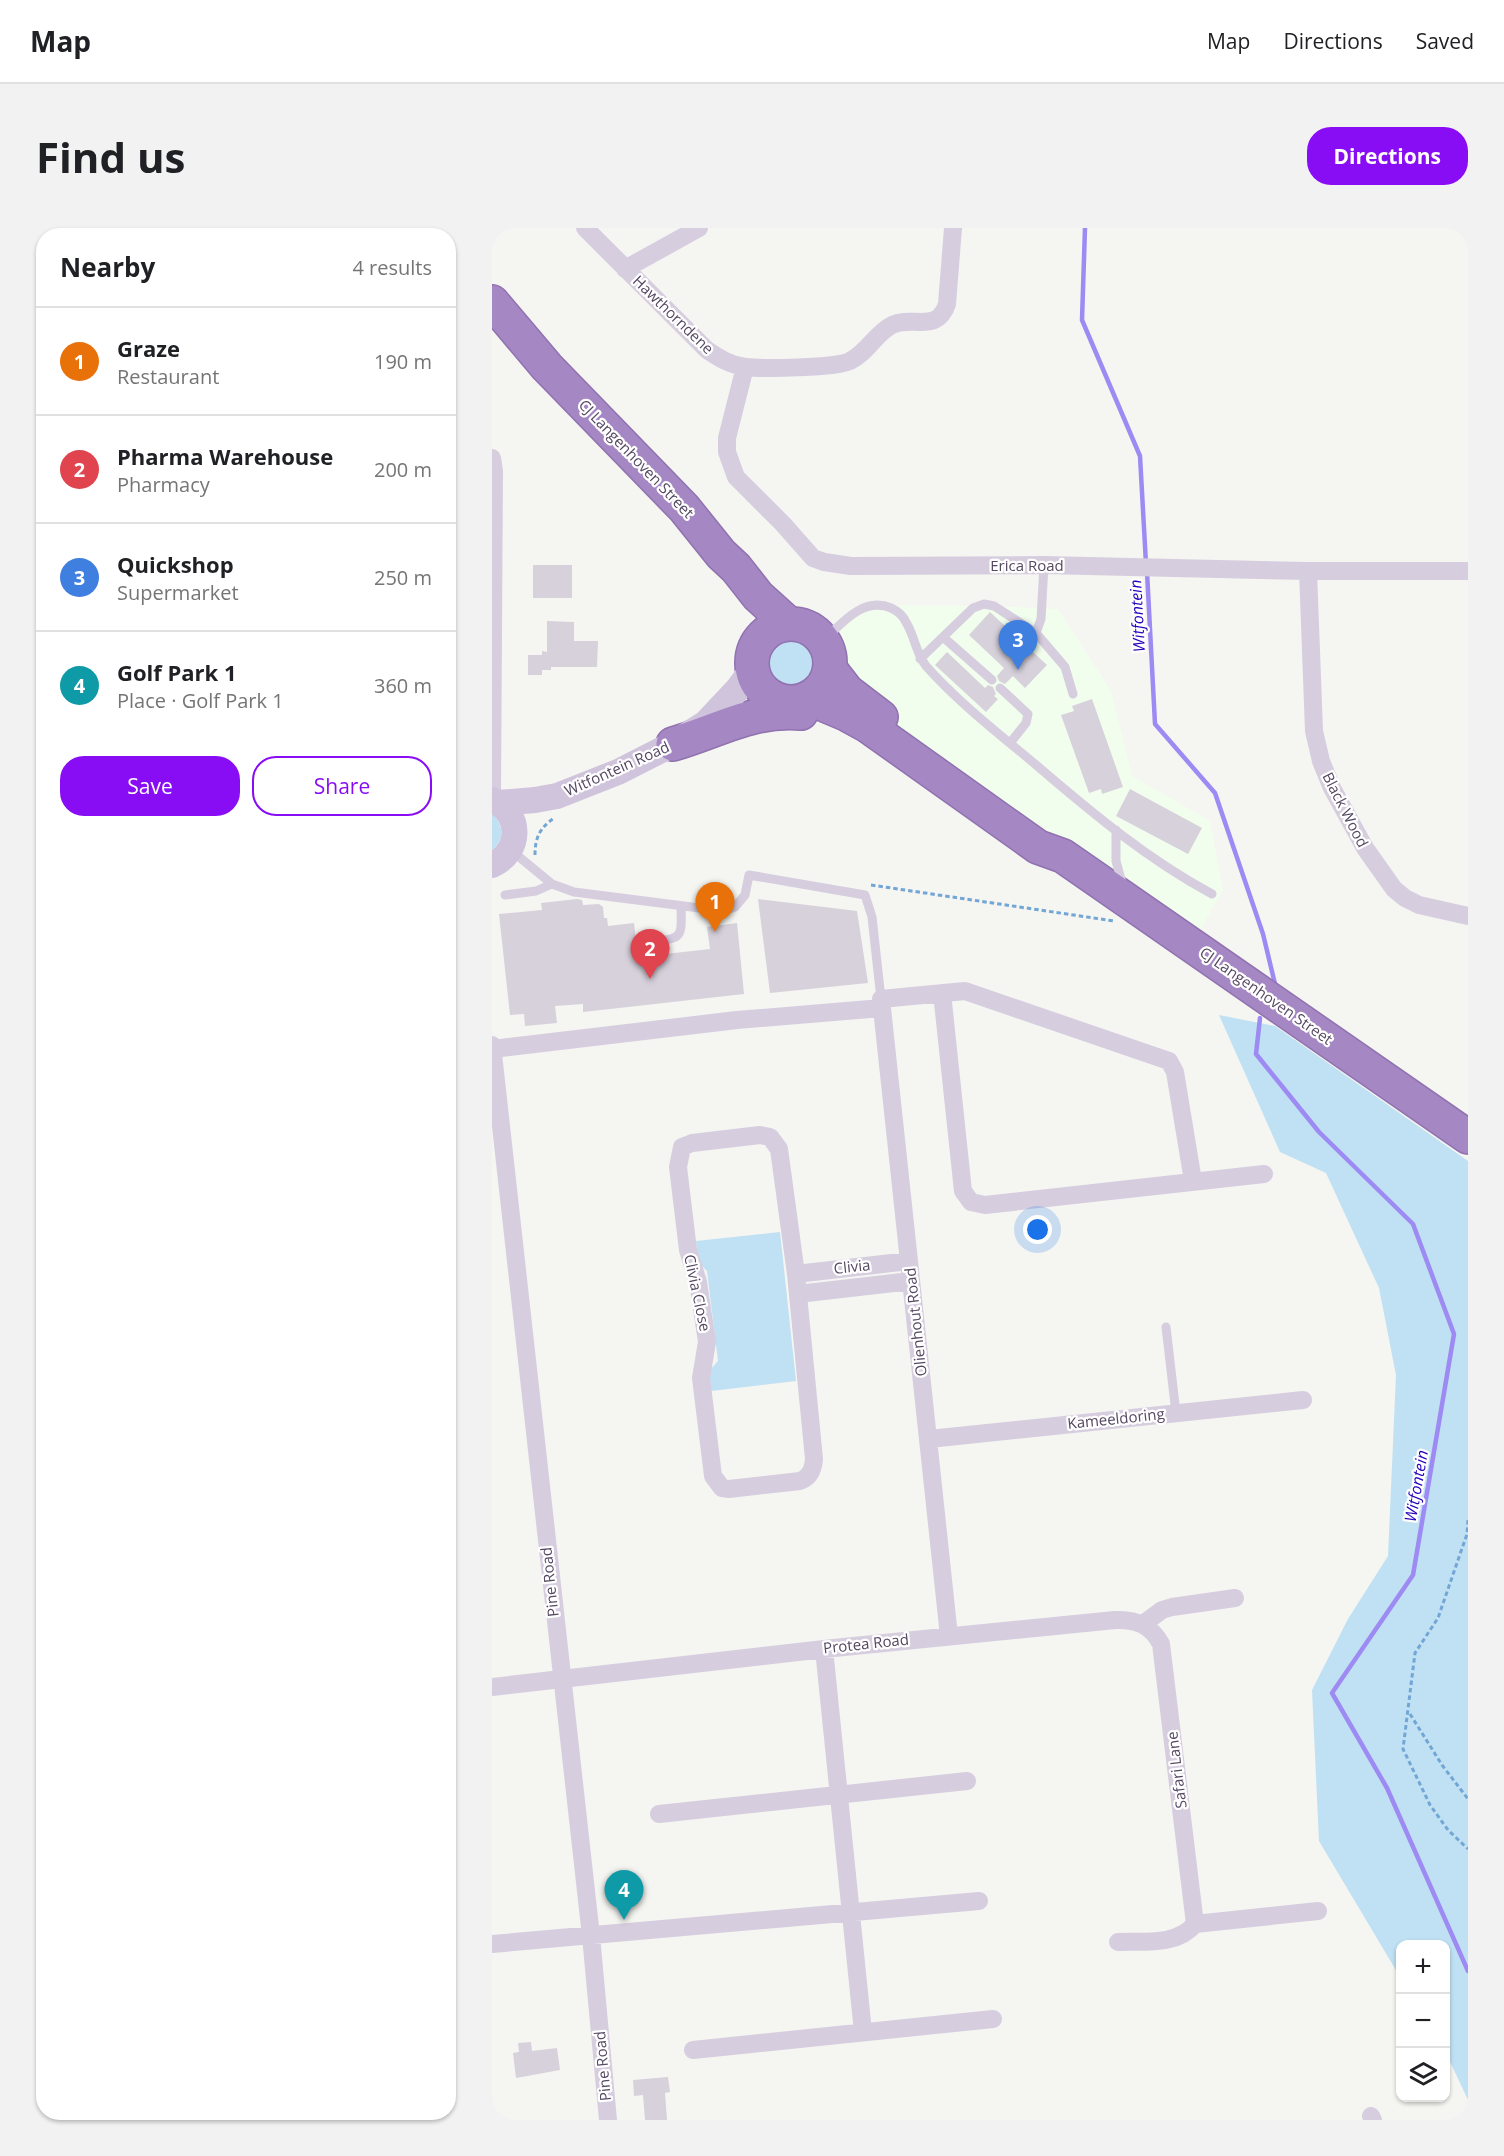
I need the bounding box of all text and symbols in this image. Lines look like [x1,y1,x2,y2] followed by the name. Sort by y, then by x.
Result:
[30,22,91,60] text: Map
[1207,27,1250,55] text: Map
[1283,27,1383,55] text: Directions
[1416,27,1474,55] text: Saved
[1307,127,1468,185] button: Directions
[36,128,185,185] text: Find us
[60,249,155,285] text: Nearby
[352,254,432,281] text: 4 results
[629,271,718,358] street label: Hawthorndene
[117,333,180,363] text: Graze
[74,348,85,375] text: 1
[374,348,432,375] text: 190 m
[117,363,219,390] text: Restaurant
[575,395,699,522] street label: CJ Langenhoven Street
[117,441,333,471] text: Pharma Warehouse
[74,456,85,483] text: 2
[374,456,432,483] text: 200 m
[117,471,210,498] text: Pharmacy
[117,549,234,579] text: Quickshop
[990,555,1064,575] street label: Erica Road
[74,564,85,591] text: 3
[374,564,432,591] text: 250 m
[117,579,239,606] text: Supermarket
[1124,579,1150,653] water label: Witfontein
[998,620,1038,670] pin: 3
[117,657,237,687] text: Golf Park 1
[74,672,85,699] text: 4
[374,672,432,699] text: 360 m
[117,687,284,714] text: Place · Golf Park 1
[561,736,672,800] street label: Witfontein Road
[60,756,240,816] button: Save
[252,756,432,816] button: Share
[1318,769,1373,851] street label: Black Wood
[696,882,734,932] pin: 1
[630,930,670,979] pin: 2
[1196,942,1337,1049] street label: CJ Langenhoven Street
[1023,1215,1052,1244] your location
[680,1252,716,1333] street label: Clivia Close
[833,1254,871,1278] street label: Clivia
[899,1267,931,1378] street label: Olienhout Road
[1066,1403,1165,1433] street label: Kameeldoring
[1399,1448,1433,1524] water label: Witfontein
[535,1546,563,1618] street label: Pine Road
[822,1629,910,1657] street label: Protea Road
[1161,1730,1191,1810] street label: Safari Lane
[604,1870,644,1920] pin: 4
[1396,1940,1450,2102] map controls
[1396,1940,1450,1994] button: +
[1396,1994,1450,2048] button: −
[589,2030,615,2102] street label: Pine Road
[1396,2048,1450,2102] button: layers

